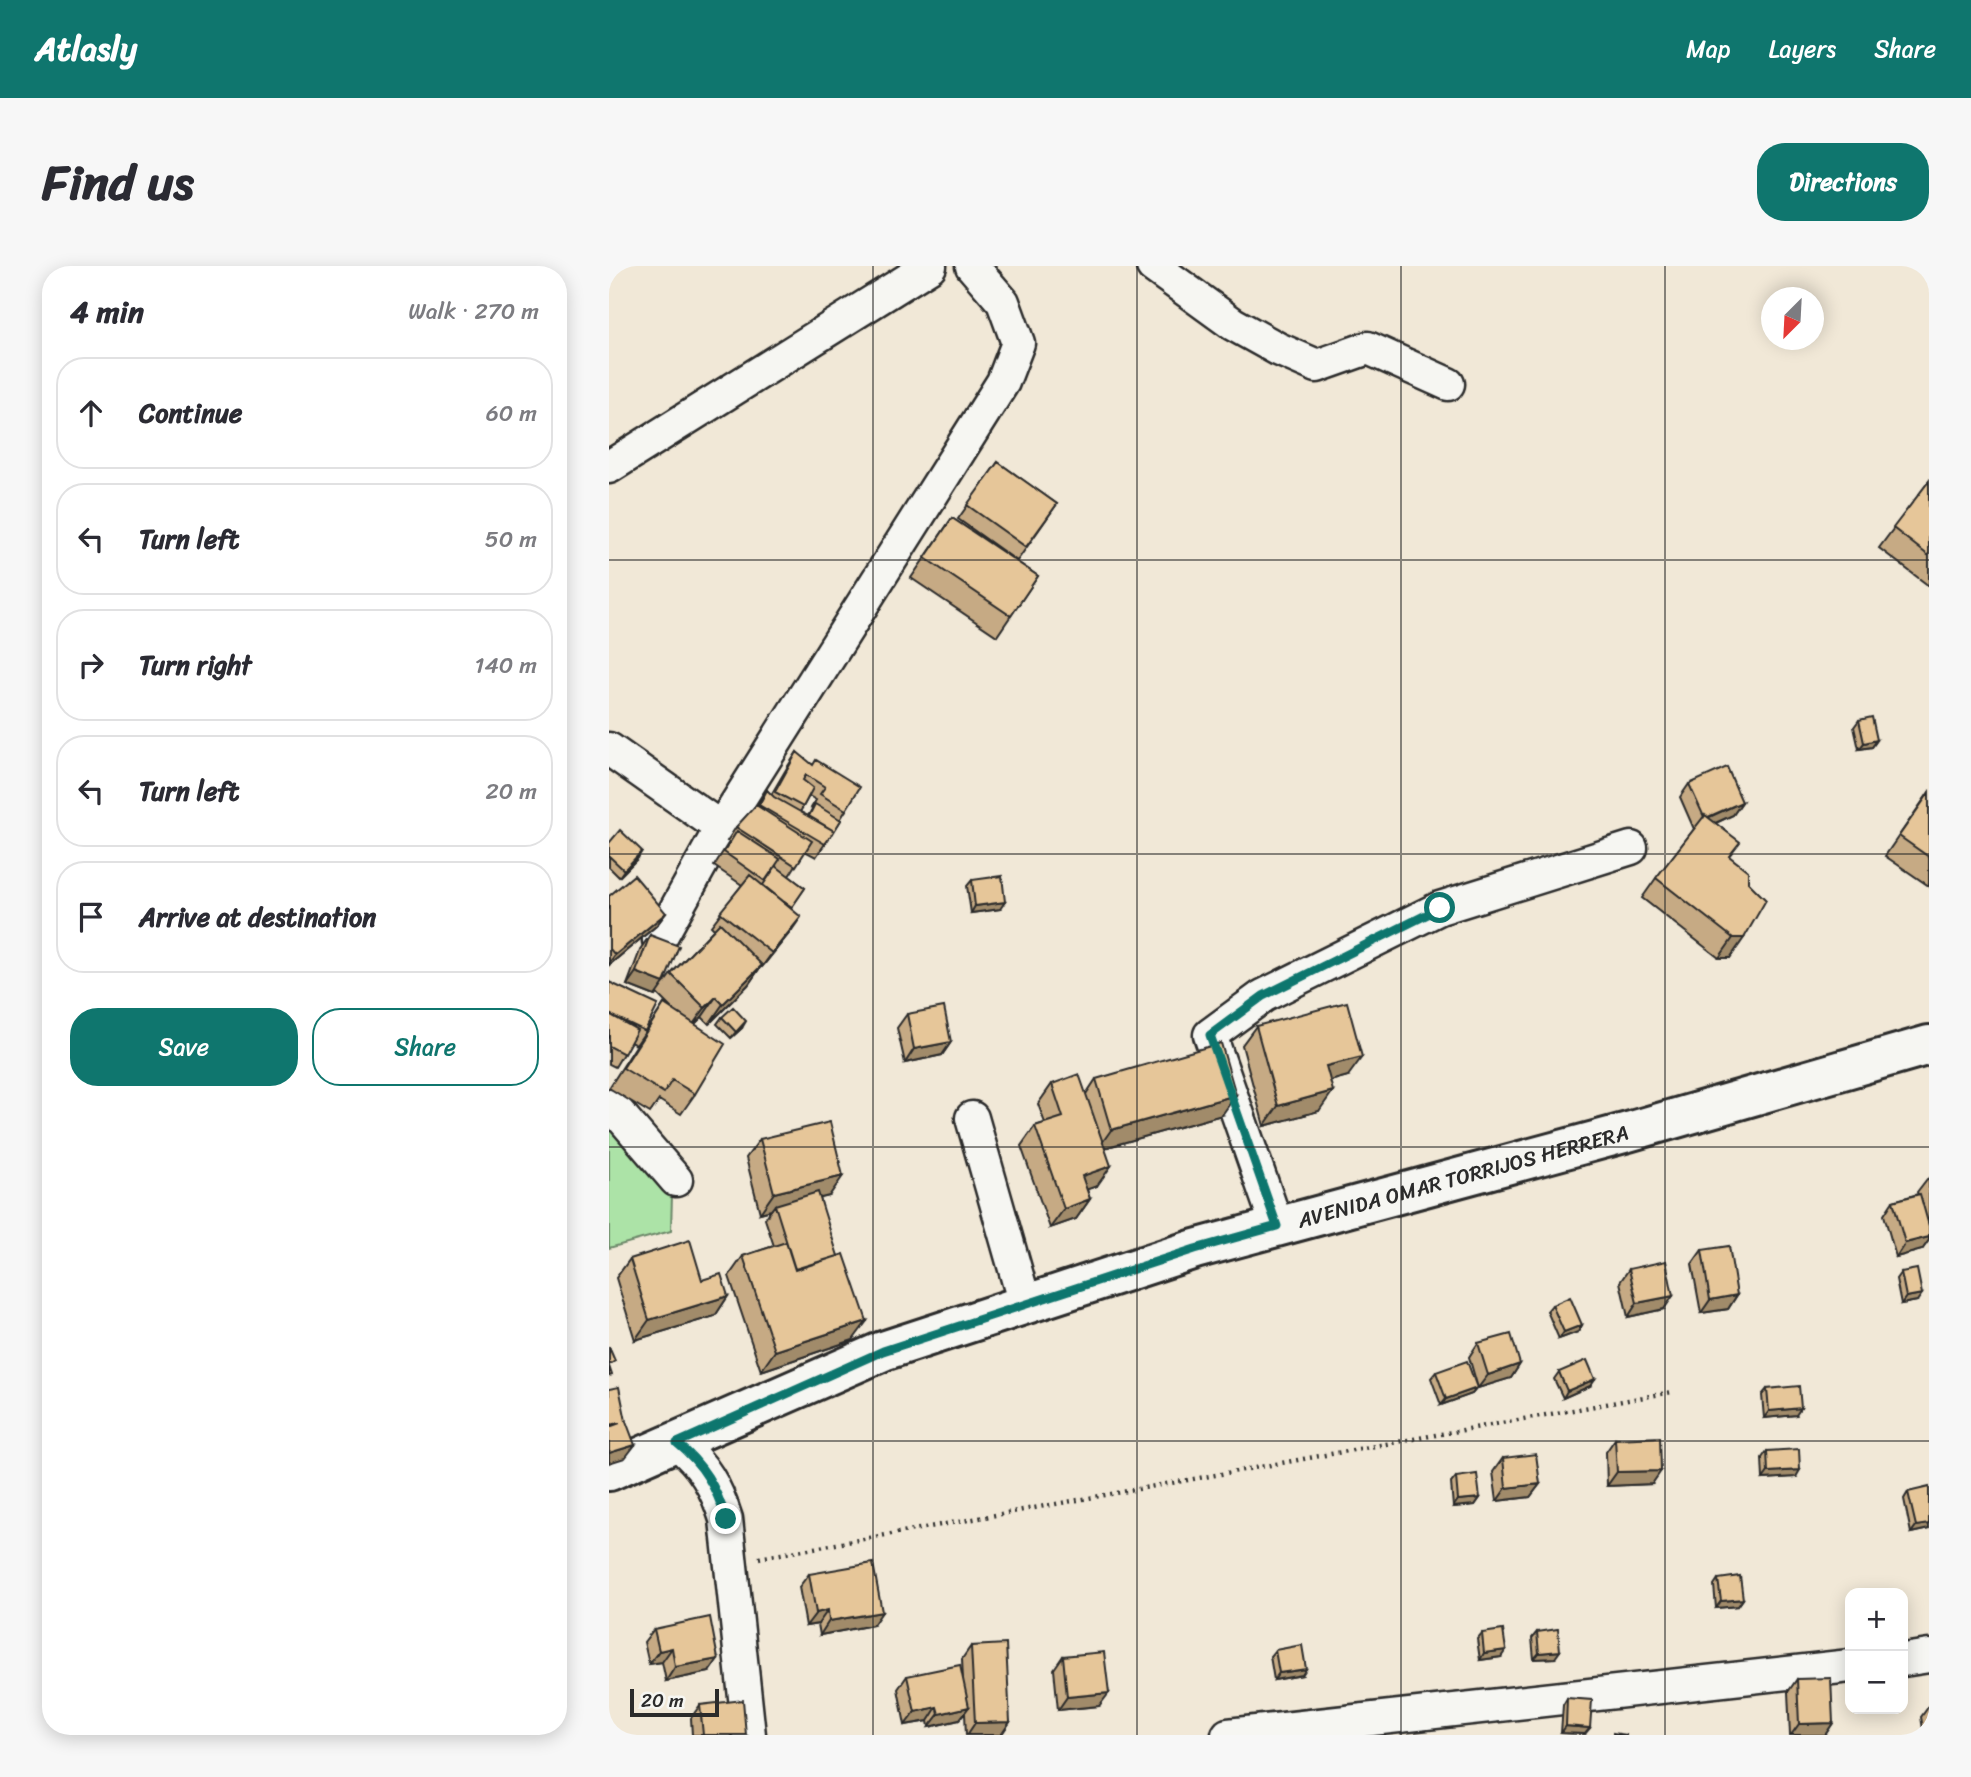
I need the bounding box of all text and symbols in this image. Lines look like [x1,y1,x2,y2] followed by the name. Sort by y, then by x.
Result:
[35,20,137,78] text: Atlasly
[1686,28,1731,70] text: Map
[1769,28,1836,70] text: Layers
[1874,28,1936,70] text: Share
[42,139,194,226] text: Find us
[1757,143,1929,221] button: Directions
[70,285,144,339] text: 4 min
[1761,287,1824,350] north arrow
[408,291,539,332] text: Walk · 270 m
[139,390,242,436] text: Continue
[486,393,537,434] text: 60 m
[72,394,110,432] icon: ahead
[139,516,239,562] text: Turn left
[485,519,537,560] text: 50 m
[72,520,110,558] icon: left
[139,642,252,688] text: Turn right
[475,645,537,686] text: 140 m
[72,646,110,684] icon: right
[139,768,239,814] text: Turn left
[486,771,537,812] text: 20 m
[72,772,110,810] icon: left
[1424,892,1455,923] route start
[139,894,376,940] text: Arrive at destination
[72,898,110,936] icon: arrive
[70,1008,298,1086] button: Save
[312,1008,539,1086] button: Share
[1292,1114,1633,1240] street label: AVENIDA OMAR TORRIJOS HERRERA
[710,1503,741,1534] route end
[1845,1588,1908,1714] map controls
[1845,1588,1908,1651] button: +
[1845,1651,1908,1714] button: −
[641,1684,684,1717] text: 20 m
[630,1686,719,1718] scale bar

